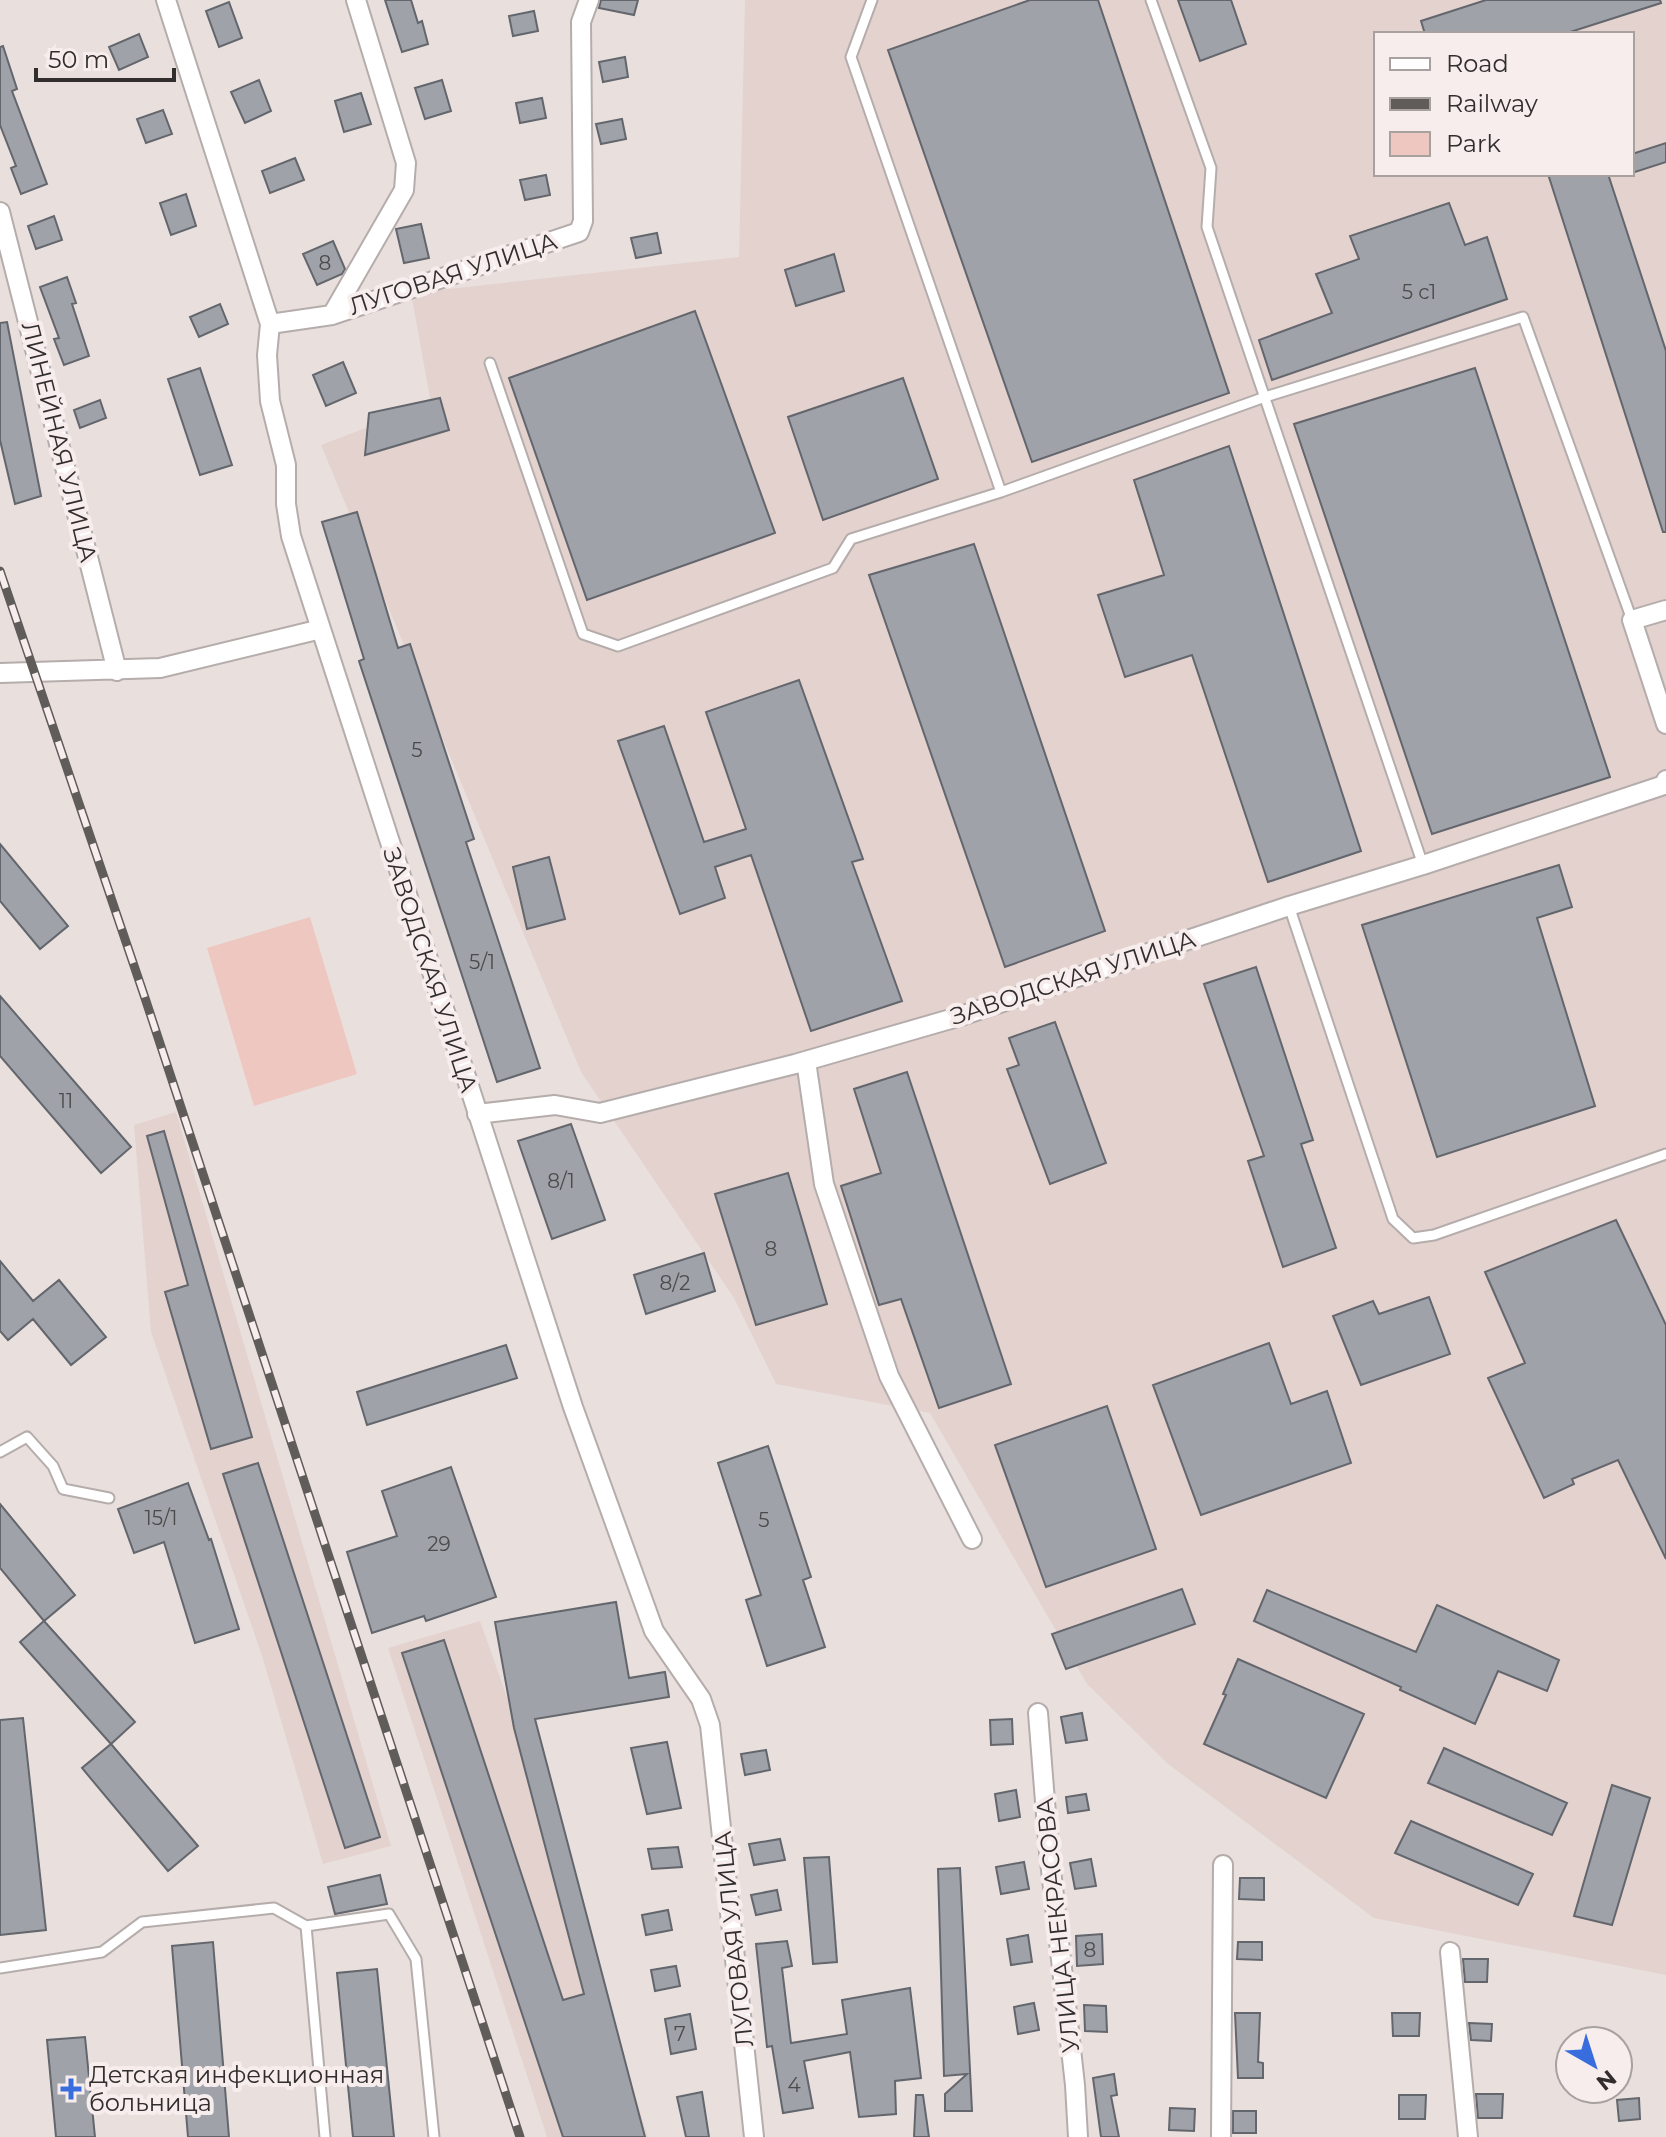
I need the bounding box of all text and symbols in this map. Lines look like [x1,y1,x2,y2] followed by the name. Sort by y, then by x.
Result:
[36,32,174,82] scale bar
[1374,32,1634,176] legend
[48,45,109,74] text: 50 m
[1446,49,1509,78] text: Road
[1446,89,1538,118] text: Railway
[1446,129,1501,158] text: Park
[345,226,561,321] street label: ЛУГОВАЯ УЛИЦА
[319,251,331,275] house number: 8
[1402,280,1436,304] house number: 5 с1
[16,319,103,565] street label: ЛИНЕЙНАЯ УЛИЦА
[411,738,423,762] house number: 5
[377,844,484,1096] street label: ЗАВОДСКАЯ УЛИЦА
[947,924,1199,1031] street label: ЗАВОДСКАЯ УЛИЦА
[469,950,495,974] house number: 5/1
[59,1089,73,1113] house number: 11
[547,1169,575,1193] house number: 8/1
[765,1237,777,1261] house number: 8
[660,1271,690,1295] house number: 8/2
[144,1506,178,1530] house number: 15/1
[758,1508,770,1532] house number: 5
[427,1532,451,1556] house number: 29
[1030,1796,1085,2054] street label: УЛИЦА НЕКРАСОВА
[708,1829,759,2049] street label: ЛУГОВАЯ УЛИЦА
[1084,1938,1096,1962] house number: 8
[674,2022,686,2046] house number: 7
[1554,2025,1634,2105] north arrow
[89,2060,384,2117] place label: Детская инфекционная больница
[1591,2064,1622,2096] text: N
[787,2073,801,2097] house number: 4
[60,2078,82,2100] marker: Детская инфекционная больница

